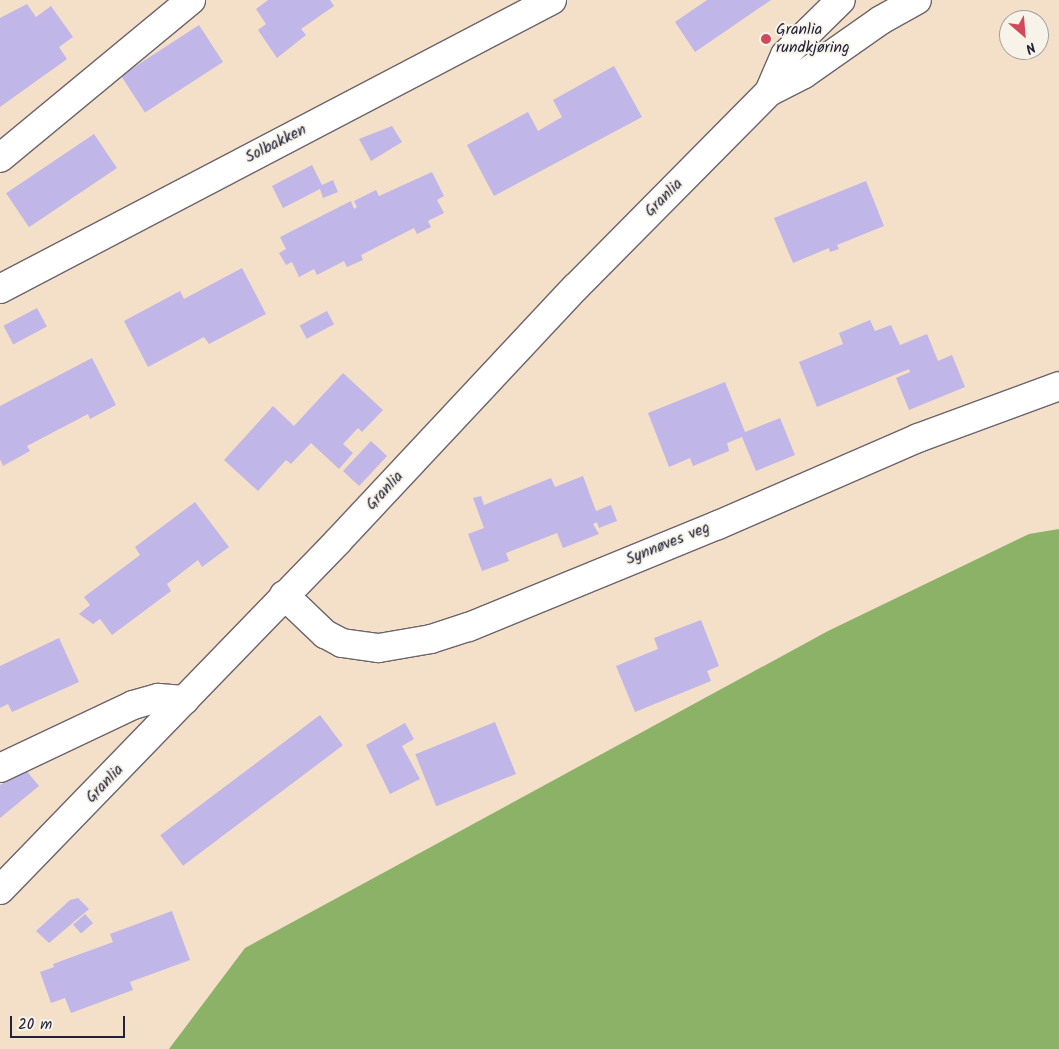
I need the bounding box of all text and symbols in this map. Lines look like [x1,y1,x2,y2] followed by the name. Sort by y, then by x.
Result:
[999,10,1049,60] north arrow
[776,20,850,58] place label: Granlia rundkjøring
[760,33,772,45] marker: Granlia rundkjøring
[1021,36,1039,59] text: N
[242,120,310,168] street label: Solbakken
[641,175,687,221] street label: Granlia
[362,468,408,514] street label: Granlia
[623,518,713,570] street label: Synnøves veg
[82,761,128,807] street label: Granlia
[12,1006,128,1038] scale bar
[18,1013,52,1037] text: 20 m

